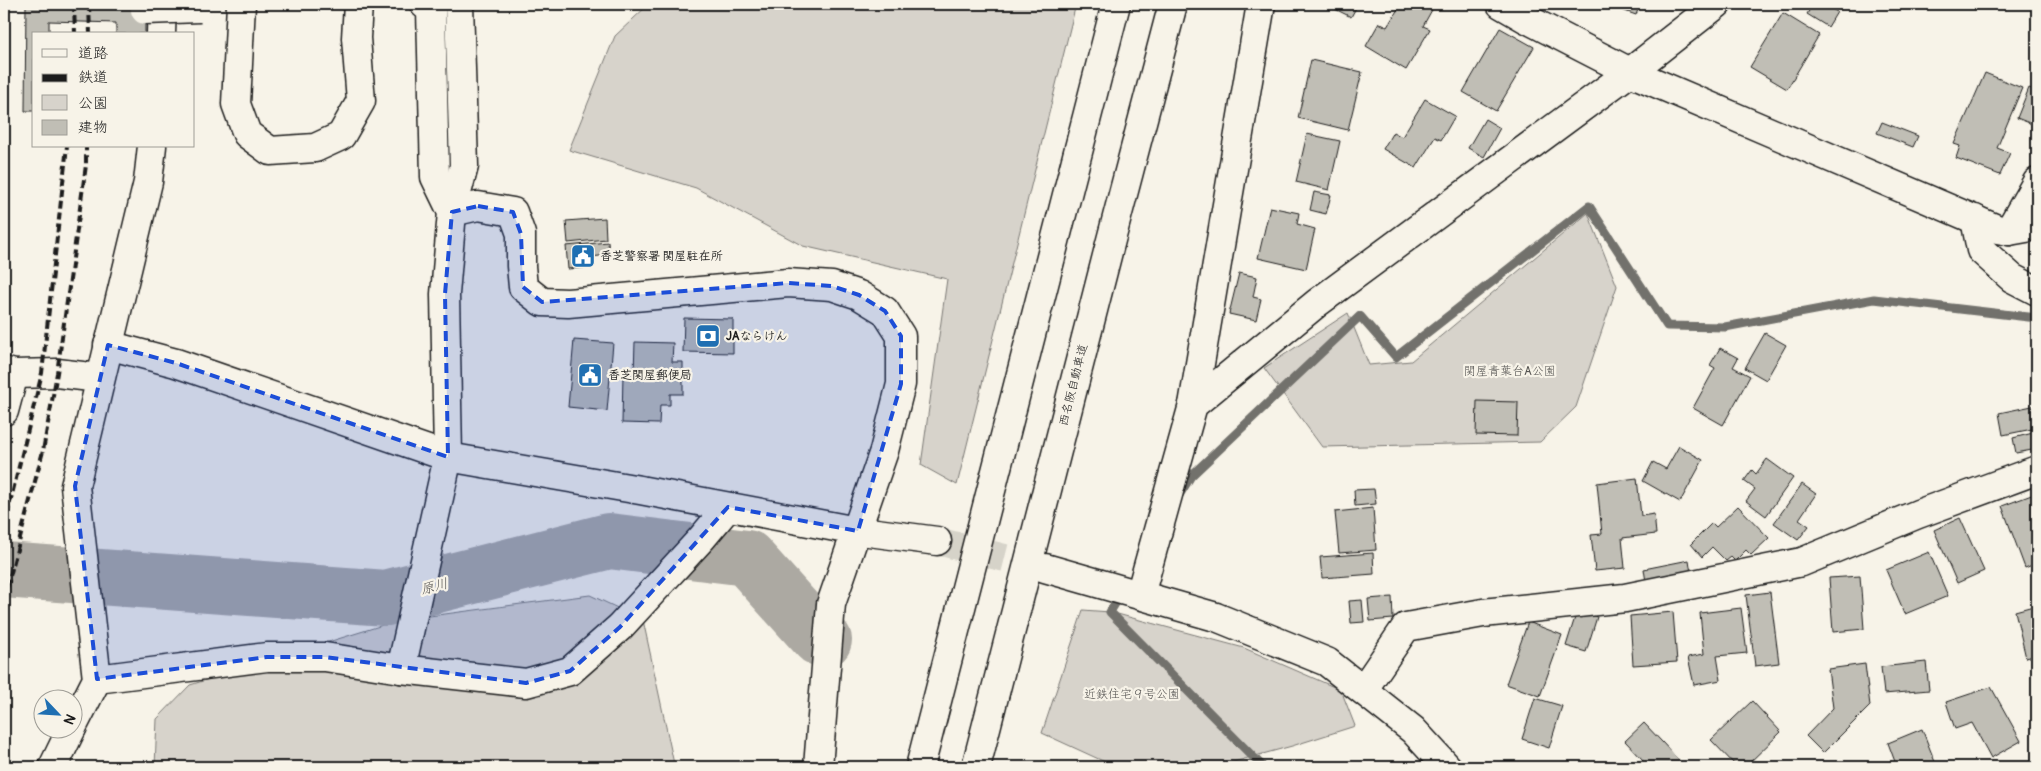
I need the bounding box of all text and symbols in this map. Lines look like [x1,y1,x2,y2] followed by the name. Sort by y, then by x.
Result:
[32,32,195,148] legend
[78,44,108,63] text: 道路
[78,68,108,87] text: 鉄道
[78,94,108,113] text: 公園
[78,118,108,137] text: 建物
[570,243,596,269] public building icon: 香芝警察署 関屋駐在所
[600,249,724,264] place label: 香芝警察署 関屋駐在所
[695,323,721,349] bank icon: JAならけん
[726,329,788,344] place label: JAならけん
[1056,343,1091,428] street label: 西名阪自動車道
[577,362,603,388] public building icon: 香芝関屋郵便局
[1464,364,1556,379] park label: 関屋青葉台A公園
[608,368,692,383] place label: 香芝関屋郵便局
[418,575,450,598] water label: 原川
[1084,687,1180,702] park label: 近鉄住宅９号公園
[32,688,82,738] north arrow
[60,711,79,727] text: N

